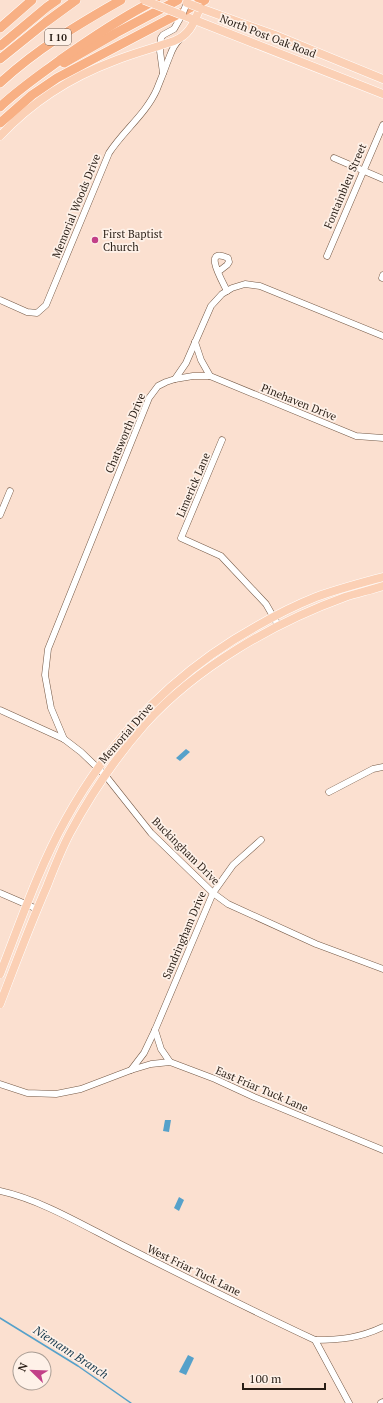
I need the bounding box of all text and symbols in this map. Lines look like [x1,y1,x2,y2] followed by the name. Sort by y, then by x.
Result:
[218,11,318,61] street label: North Post Oak Road
[45,29,71,45] road number: I 10
[321,141,369,231] street label: Fontainbleu Street
[49,151,103,260] street label: Memorial Woods Drive
[103,227,163,254] place label: First Baptist Church
[90,235,100,245] marker: First Baptist Church
[259,380,339,424] street label: Pinehaven Drive
[102,390,148,475] street label: Chatsworth Drive
[173,450,213,520] street label: Limerick Lane
[96,699,156,766] street label: Memorial Drive
[149,814,223,888] street label: Buckingham Drive
[159,888,209,981] street label: Sandringham Drive
[214,1063,311,1115] street label: East Friar Tuck Lane
[145,1241,244,1299] street label: West Friar Tuck Lane
[30,1322,111,1382] water label: Niemann Branch
[12,1351,52,1391] north arrow
[15,1360,31,1374] text: N
[243,1365,325,1391] scale bar
[249,1371,282,1386] text: 100 m

